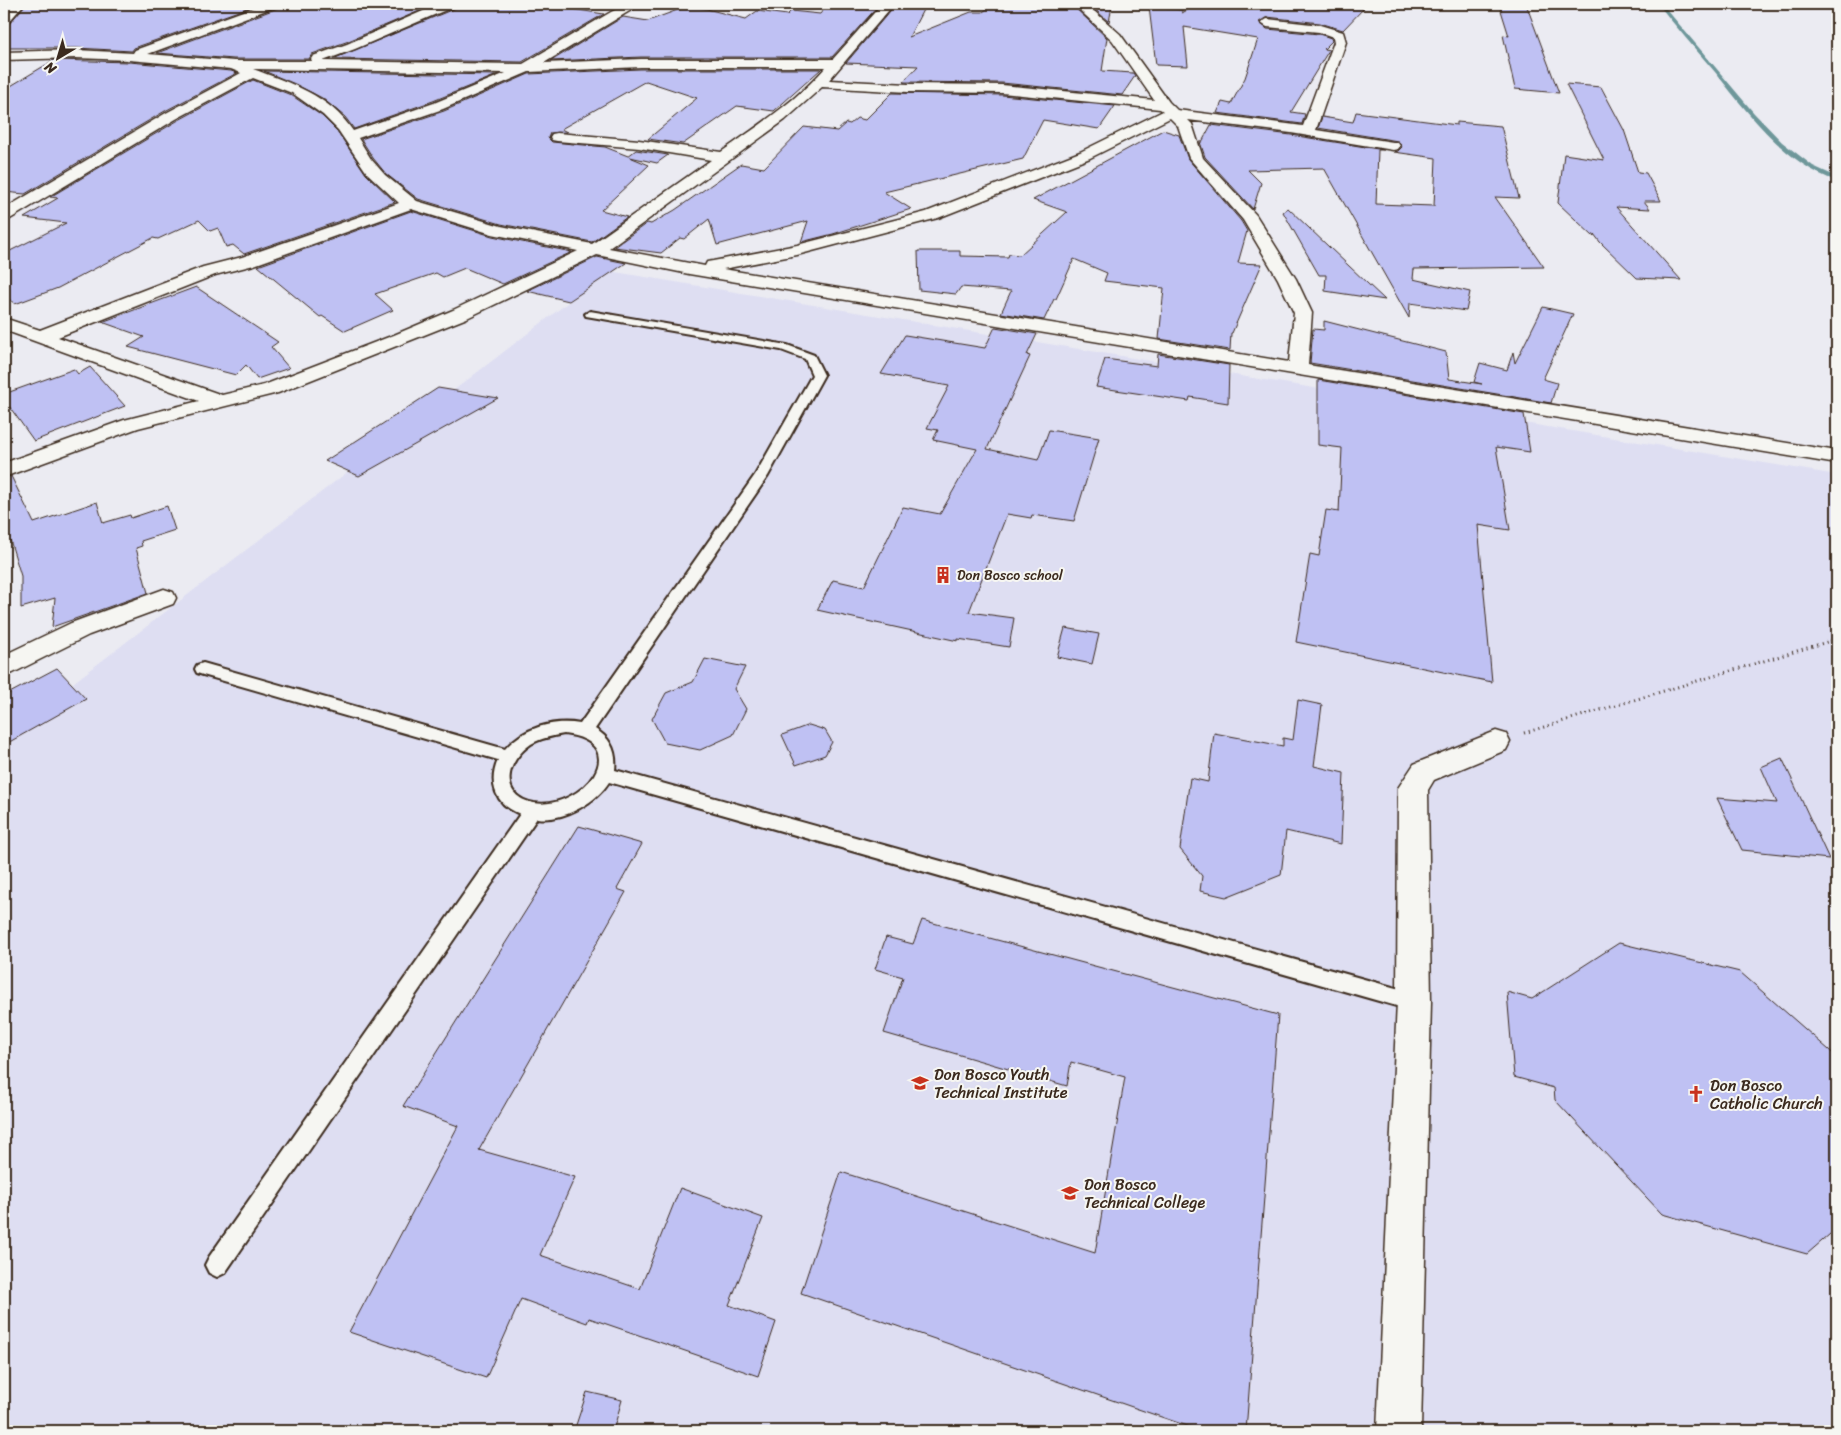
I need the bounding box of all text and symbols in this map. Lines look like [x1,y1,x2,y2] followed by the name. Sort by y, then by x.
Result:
[32,32,82,82] north arrow
[39,55,63,81] text: N
[957,563,1064,588] place label: Don Bosco school
[933,565,953,585] building icon: Don Bosco school
[934,1060,1068,1107] place label: Don Bosco Youth Technical Institute
[1710,1071,1823,1118] place label: Don Bosco Catholic Church
[910,1073,930,1093] school or university icon: Don Bosco Youth Technical Institute
[1686,1084,1706,1104] church icon: Don Bosco Catholic Church
[1084,1170,1205,1217] place label: Don Bosco Technical College
[1060,1183,1080,1203] school or university icon: Don Bosco Technical College

